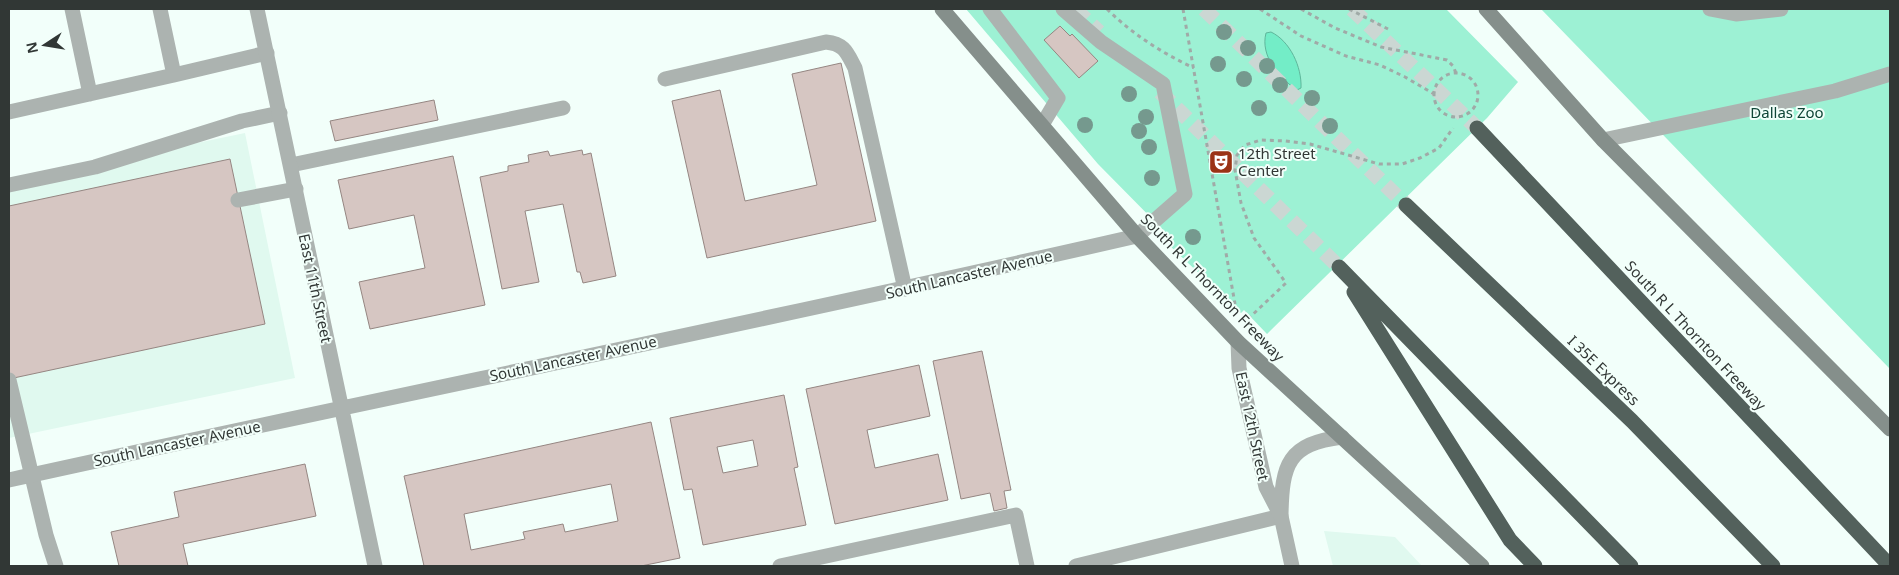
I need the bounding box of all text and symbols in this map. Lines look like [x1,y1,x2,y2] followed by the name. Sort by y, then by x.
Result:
[20,20,70,70] north arrow
[21,40,42,55] text: N
[1750,102,1824,122] park label: Dallas Zoo
[1238,143,1316,180] place label: 12th Street Center
[1208,149,1234,175] theatre icon: 12th Street Center
[1137,209,1289,365] street label: South R L Thornton Freeway
[295,232,337,345] street label: East 11th Street
[884,245,1054,303] street label: South Lancaster Avenue
[1621,256,1771,415] street label: South R L Thornton Freeway
[488,331,658,385] street label: South Lancaster Avenue
[1564,331,1644,409] street label: I 35E Express
[1232,370,1274,483] street label: East 12th Street
[92,416,262,470] street label: South Lancaster Avenue

